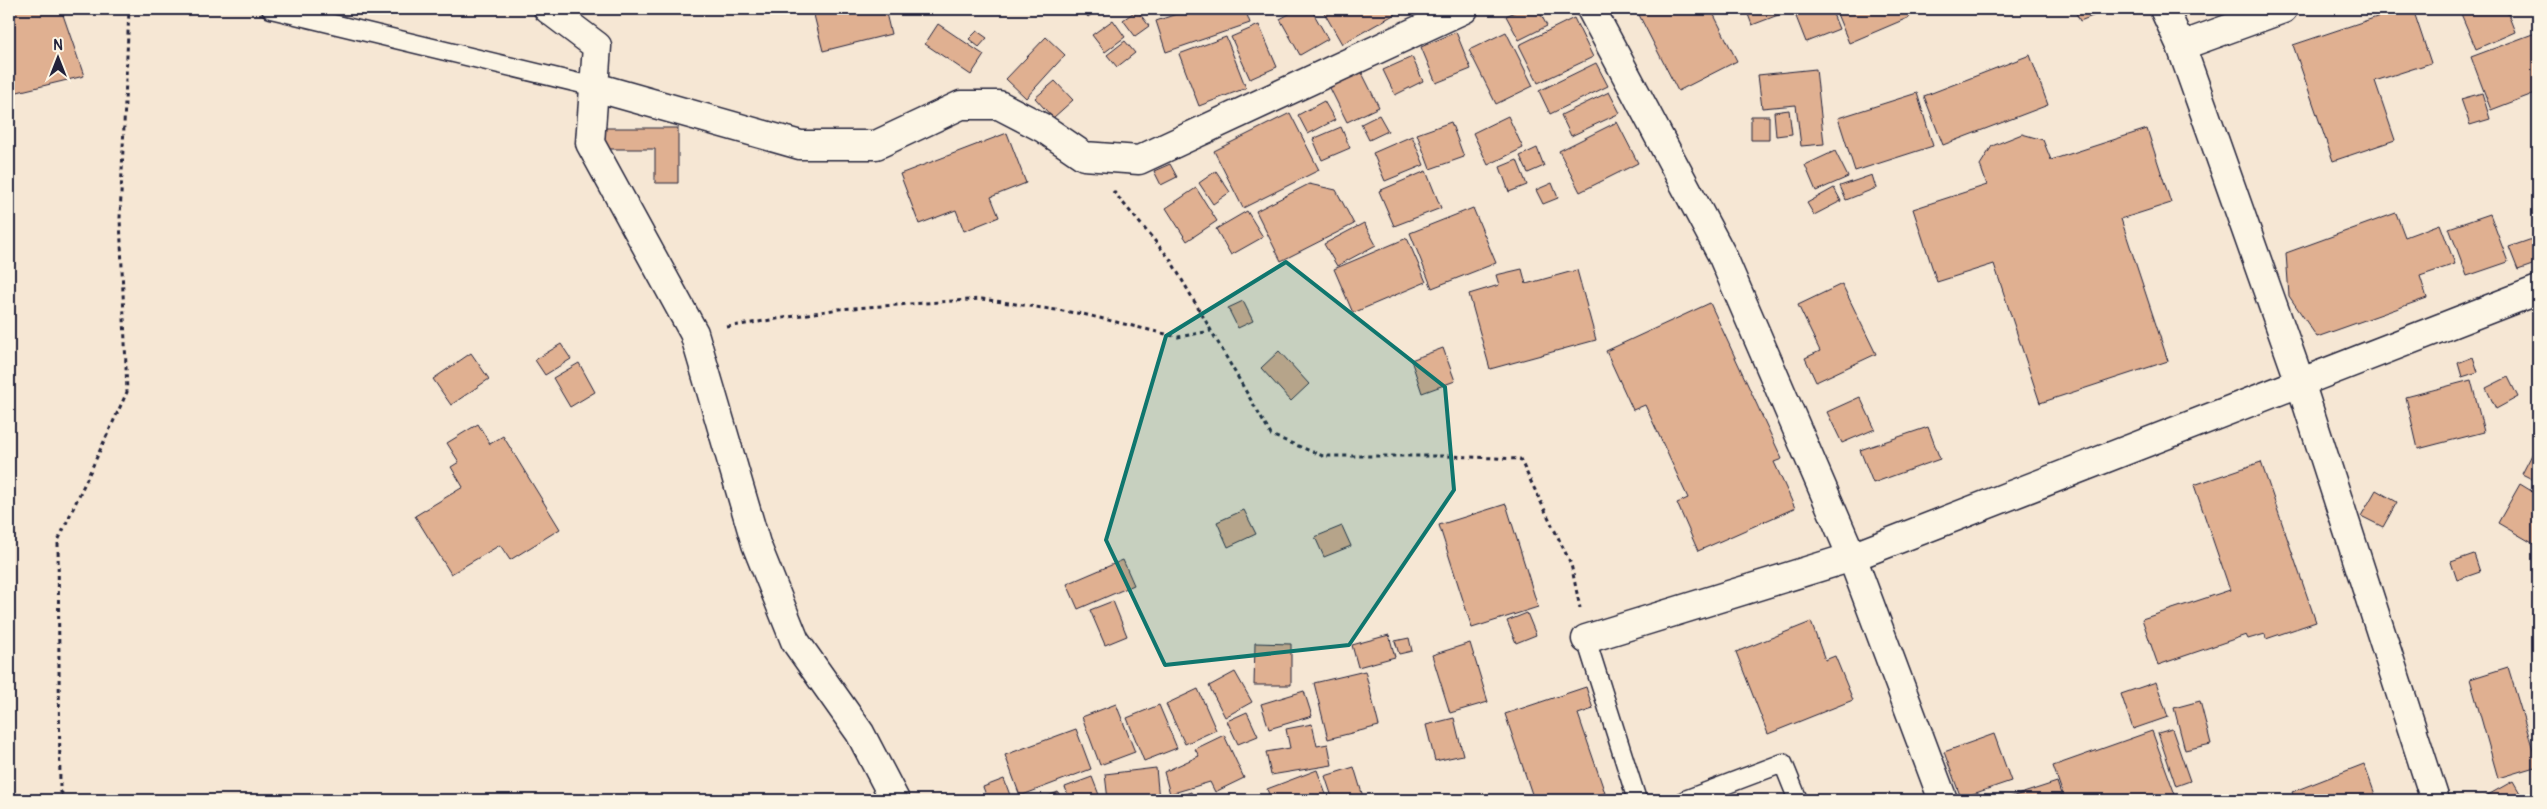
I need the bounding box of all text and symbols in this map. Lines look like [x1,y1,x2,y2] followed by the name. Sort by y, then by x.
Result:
[32,32,82,82] north arrow
[53,37,63,54] text: N

